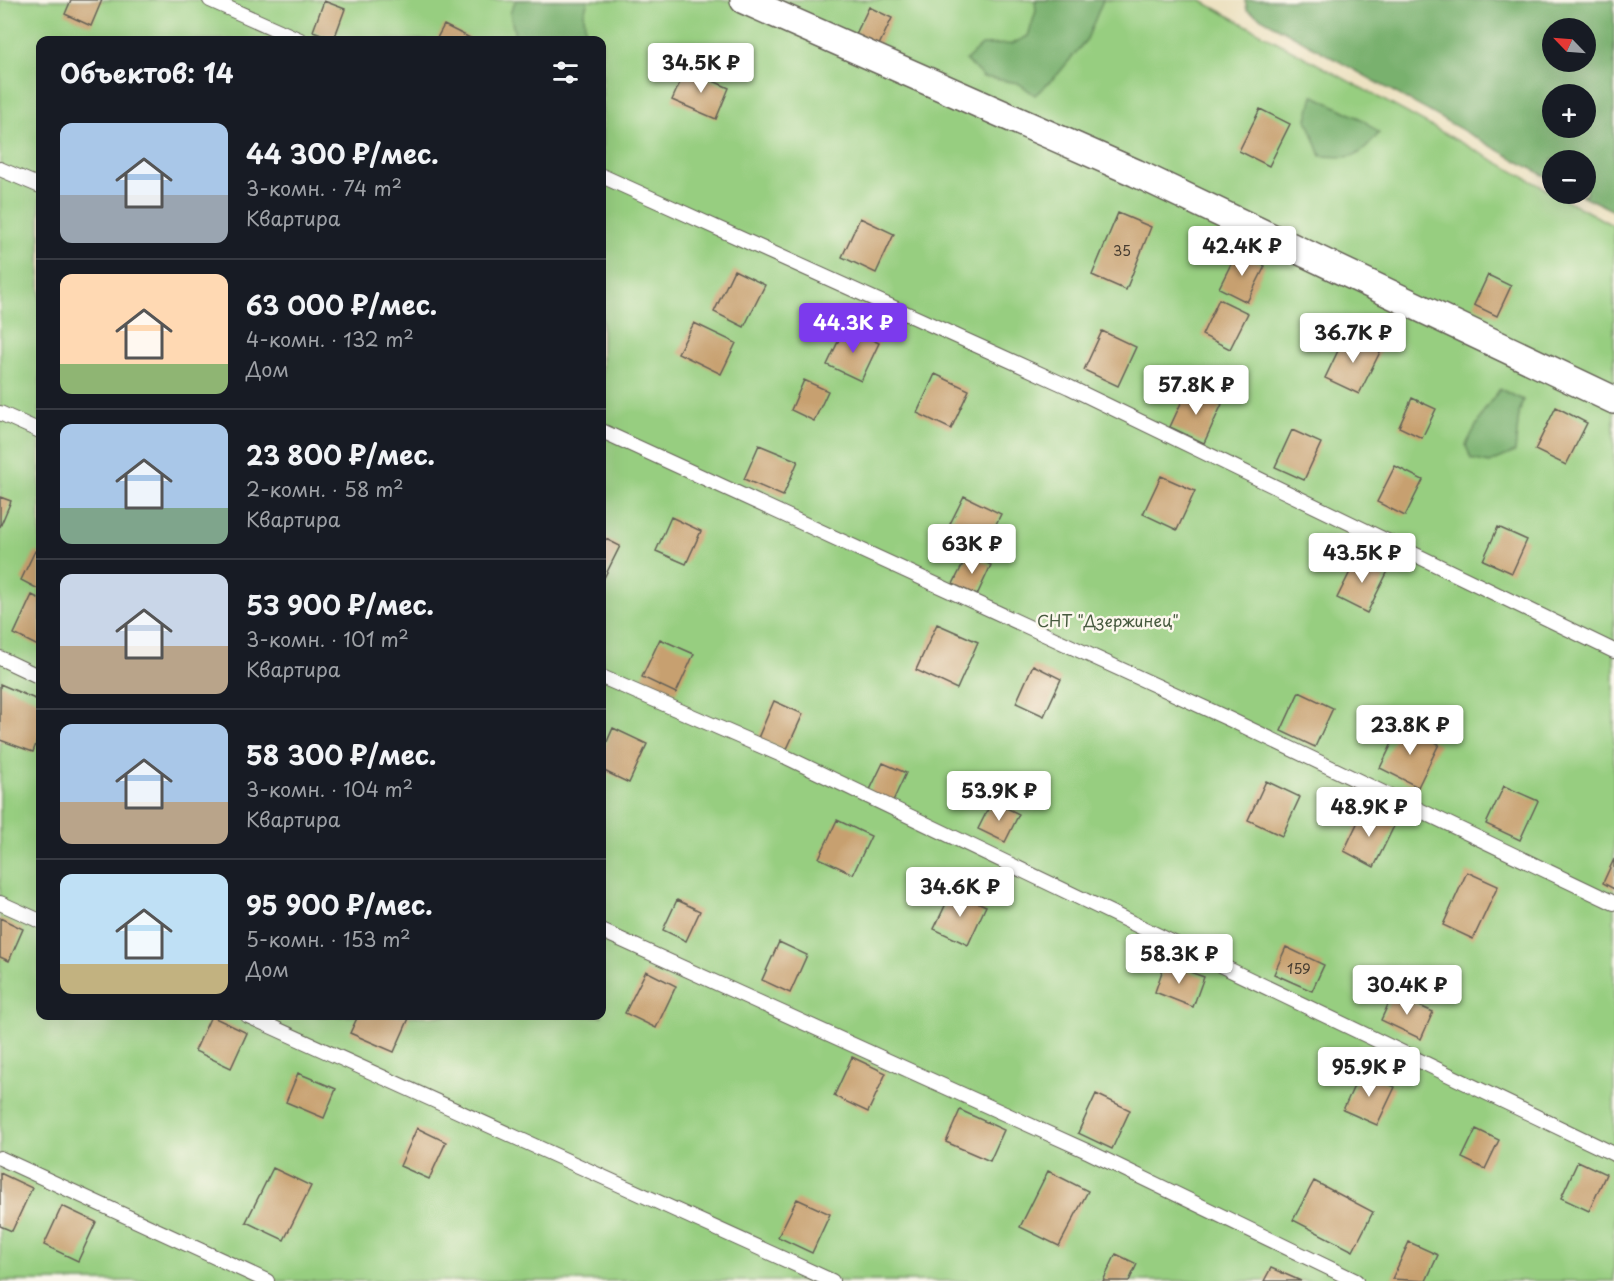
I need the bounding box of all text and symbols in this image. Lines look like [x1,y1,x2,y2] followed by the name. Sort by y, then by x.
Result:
[1542,18,1596,72] north arrow
[1542,18,1596,204] map controls
[646,43,756,94] pin: 34.5K ₽
[662,47,740,77] text: 34.5K ₽
[60,53,234,92] text: Объектов: 14
[549,56,582,89] icon: filters
[1542,84,1596,138] button: +
[246,134,439,173] text: 44 300 ₽/мес.
[108,147,180,219] icon: home
[1542,150,1596,204] button: −
[246,173,402,203] text: 3-комн. · 74 m²
[246,203,340,233] text: Квартира
[1187,226,1297,277] pin: 42.4K ₽
[1202,230,1282,260] text: 42.4K ₽
[1113,240,1131,261] house number: 35
[246,285,437,324] text: 63 000 ₽/мес.
[108,298,180,370] icon: home
[798,303,908,354] pin: 44.3K ₽
[813,307,893,337] text: 44.3K ₽
[1298,313,1408,364] pin: 36.7K ₽
[1314,317,1392,347] text: 36.7K ₽
[246,324,414,354] text: 4-комн. · 132 m²
[246,354,289,384] text: Дом
[1141,365,1251,416] pin: 57.8K ₽
[1158,369,1234,399] text: 57.8K ₽
[246,435,435,474] text: 23 800 ₽/мес.
[108,448,180,520] icon: home
[246,474,404,504] text: 2-комн. · 58 m²
[246,504,340,534] text: Квартира
[930,524,1014,575] pin: 63K ₽
[942,528,1002,558] text: 63K ₽
[1307,533,1417,584] pin: 43.5K ₽
[1323,537,1401,567] text: 43.5K ₽
[246,585,434,624] text: 53 900 ₽/мес.
[108,598,180,670] icon: home
[1037,608,1179,632] park label: СНТ "Дзержинец"
[246,624,409,654] text: 3-комн. · 101 m²
[246,654,340,684] text: Квартира
[1355,705,1465,756] pin: 23.8K ₽
[1370,709,1450,739] text: 23.8K ₽
[246,735,436,774] text: 58 300 ₽/мес.
[108,748,180,820] icon: home
[944,771,1054,822] pin: 53.9K ₽
[246,774,413,804] text: 3-комн. · 104 m²
[961,775,1037,805] text: 53.9K ₽
[1314,787,1424,838] pin: 48.9K ₽
[1330,791,1408,821] text: 48.9K ₽
[246,804,340,834] text: Квартира
[905,867,1015,918] pin: 34.6K ₽
[920,871,1000,901] text: 34.6K ₽
[246,885,433,924] text: 95 900 ₽/мес.
[108,898,180,970] icon: home
[246,924,411,954] text: 5-комн. · 153 m²
[1124,934,1234,985] pin: 58.3K ₽
[1140,938,1218,968] text: 58.3K ₽
[246,954,289,984] text: Дом
[1287,958,1311,979] house number: 159
[1352,965,1462,1016] pin: 30.4K ₽
[1367,969,1447,999] text: 30.4K ₽
[1314,1047,1424,1098] pin: 95.9K ₽
[1332,1051,1406,1081] text: 95.9K ₽

